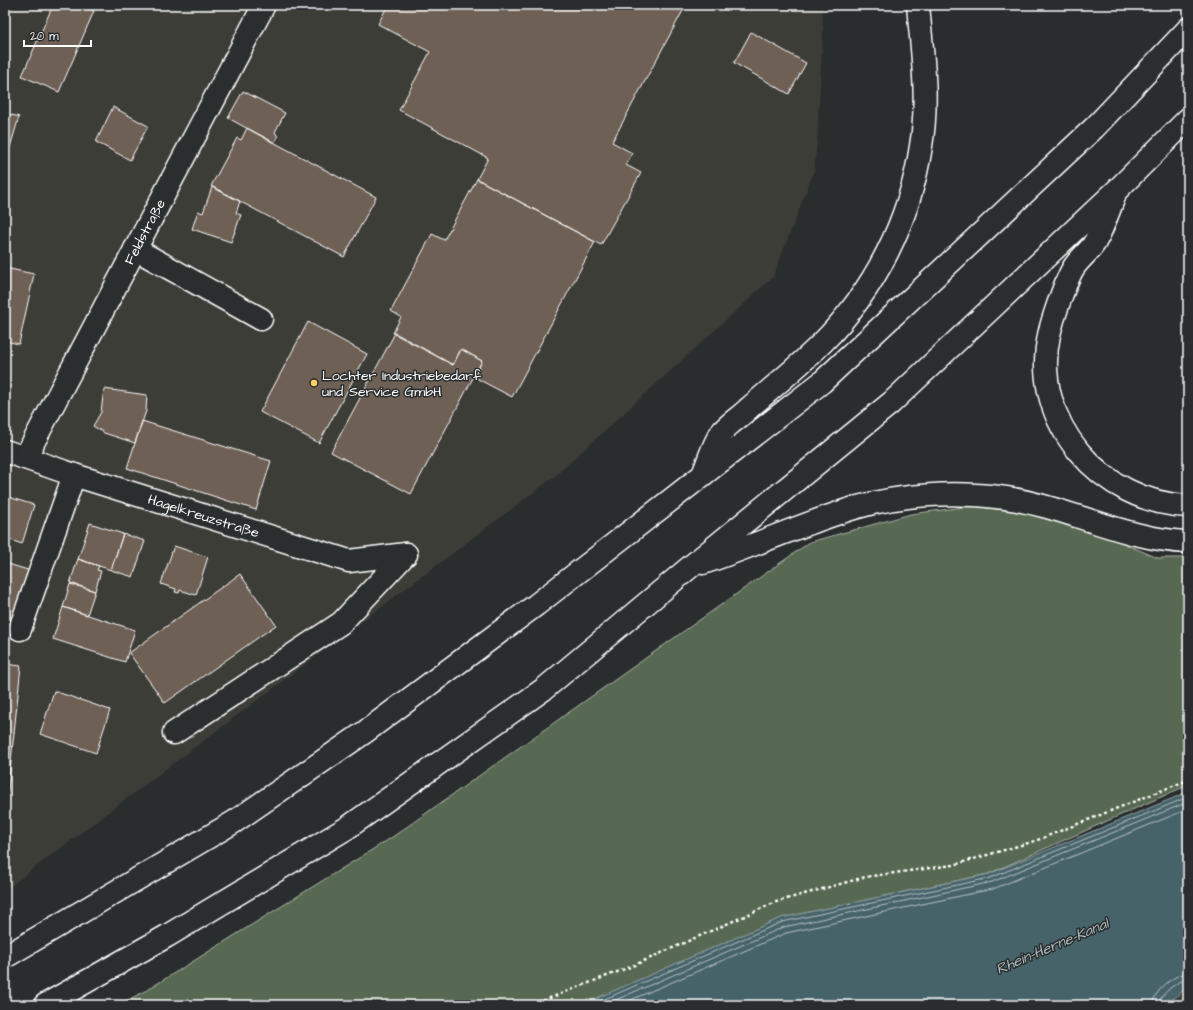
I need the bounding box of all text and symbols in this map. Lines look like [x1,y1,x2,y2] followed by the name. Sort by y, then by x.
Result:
[24,22,91,48] scale bar
[30,28,59,45] text: 20 m
[120,195,171,268] street label: Feldstraße
[322,366,482,402] place label: Lochter Industriebedarf und Service GmbH
[309,378,319,388] marker: Lochter Industriebedarf und Service GmbH
[145,490,262,543] street label: Hagelkreuzstraße
[993,913,1113,980] water label: Rhein-Herne-Kanal

